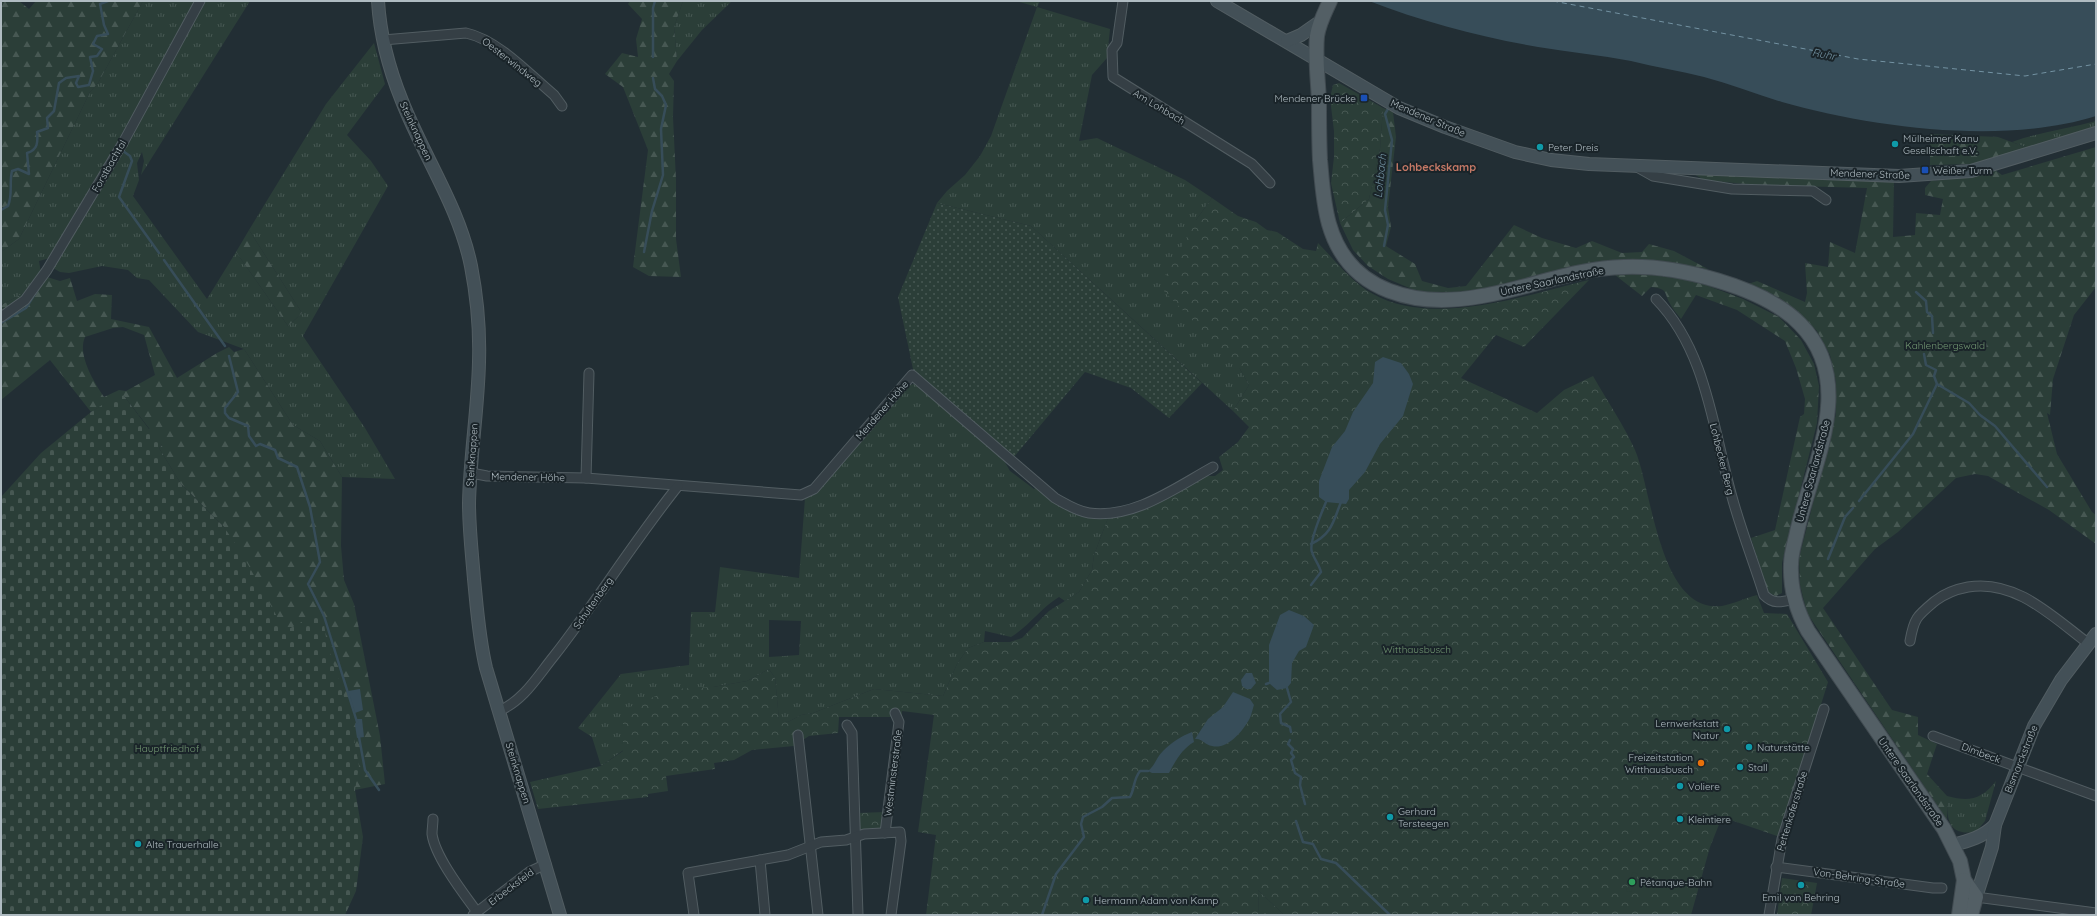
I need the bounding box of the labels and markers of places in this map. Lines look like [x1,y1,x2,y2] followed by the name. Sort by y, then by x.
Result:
[1275,92,1356,105] place label: Mendener Brücke
[1359,93,1369,103] marker: Mendener Brücke
[1903,132,1978,157] place label: Mülheimer Kanu Gesellschaft e.V.
[1890,139,1900,149] marker: Mülheimer Kanu Gesellschaft e.V.
[1548,141,1599,154] place label: Peter Dreis
[1535,142,1545,152] marker: Peter Dreis
[1933,164,1992,177] place label: Weißer Turm
[1920,165,1930,175] marker: Weißer Turm
[1655,717,1720,742] place label: Lernwerkstatt Natur
[1722,724,1732,734] marker: Lernwerkstatt Natur
[1757,741,1810,754] place label: Naturstätte
[1744,742,1754,752] marker: Naturstätte
[1625,751,1693,776] place label: Freizeitstation Witthausbusch
[1696,758,1706,768] marker: Freizeitstation Witthausbusch
[1748,761,1768,774] place label: Stall
[1735,762,1745,772] marker: Stall
[1688,780,1720,793] place label: Voliere
[1675,781,1685,791] marker: Voliere
[1398,805,1449,830] place label: Gerhard Tersteegen
[1385,812,1395,822] marker: Gerhard Tersteegen
[1688,813,1731,826] place label: Kleintiere
[1675,814,1685,824] marker: Kleintiere
[146,838,219,851] place label: Alte Trauerhalle
[133,839,143,849] marker: Alte Trauerhalle
[1640,876,1712,889] place label: Pétanque-Bahn
[1627,877,1637,887] marker: Pétanque-Bahn
[1796,880,1806,890] marker: Emil von Behring
[1762,891,1840,904] place label: Emil von Behring
[1094,894,1218,907] place label: Hermann Adam von Kamp
[1081,895,1091,905] marker: Hermann Adam von Kamp

